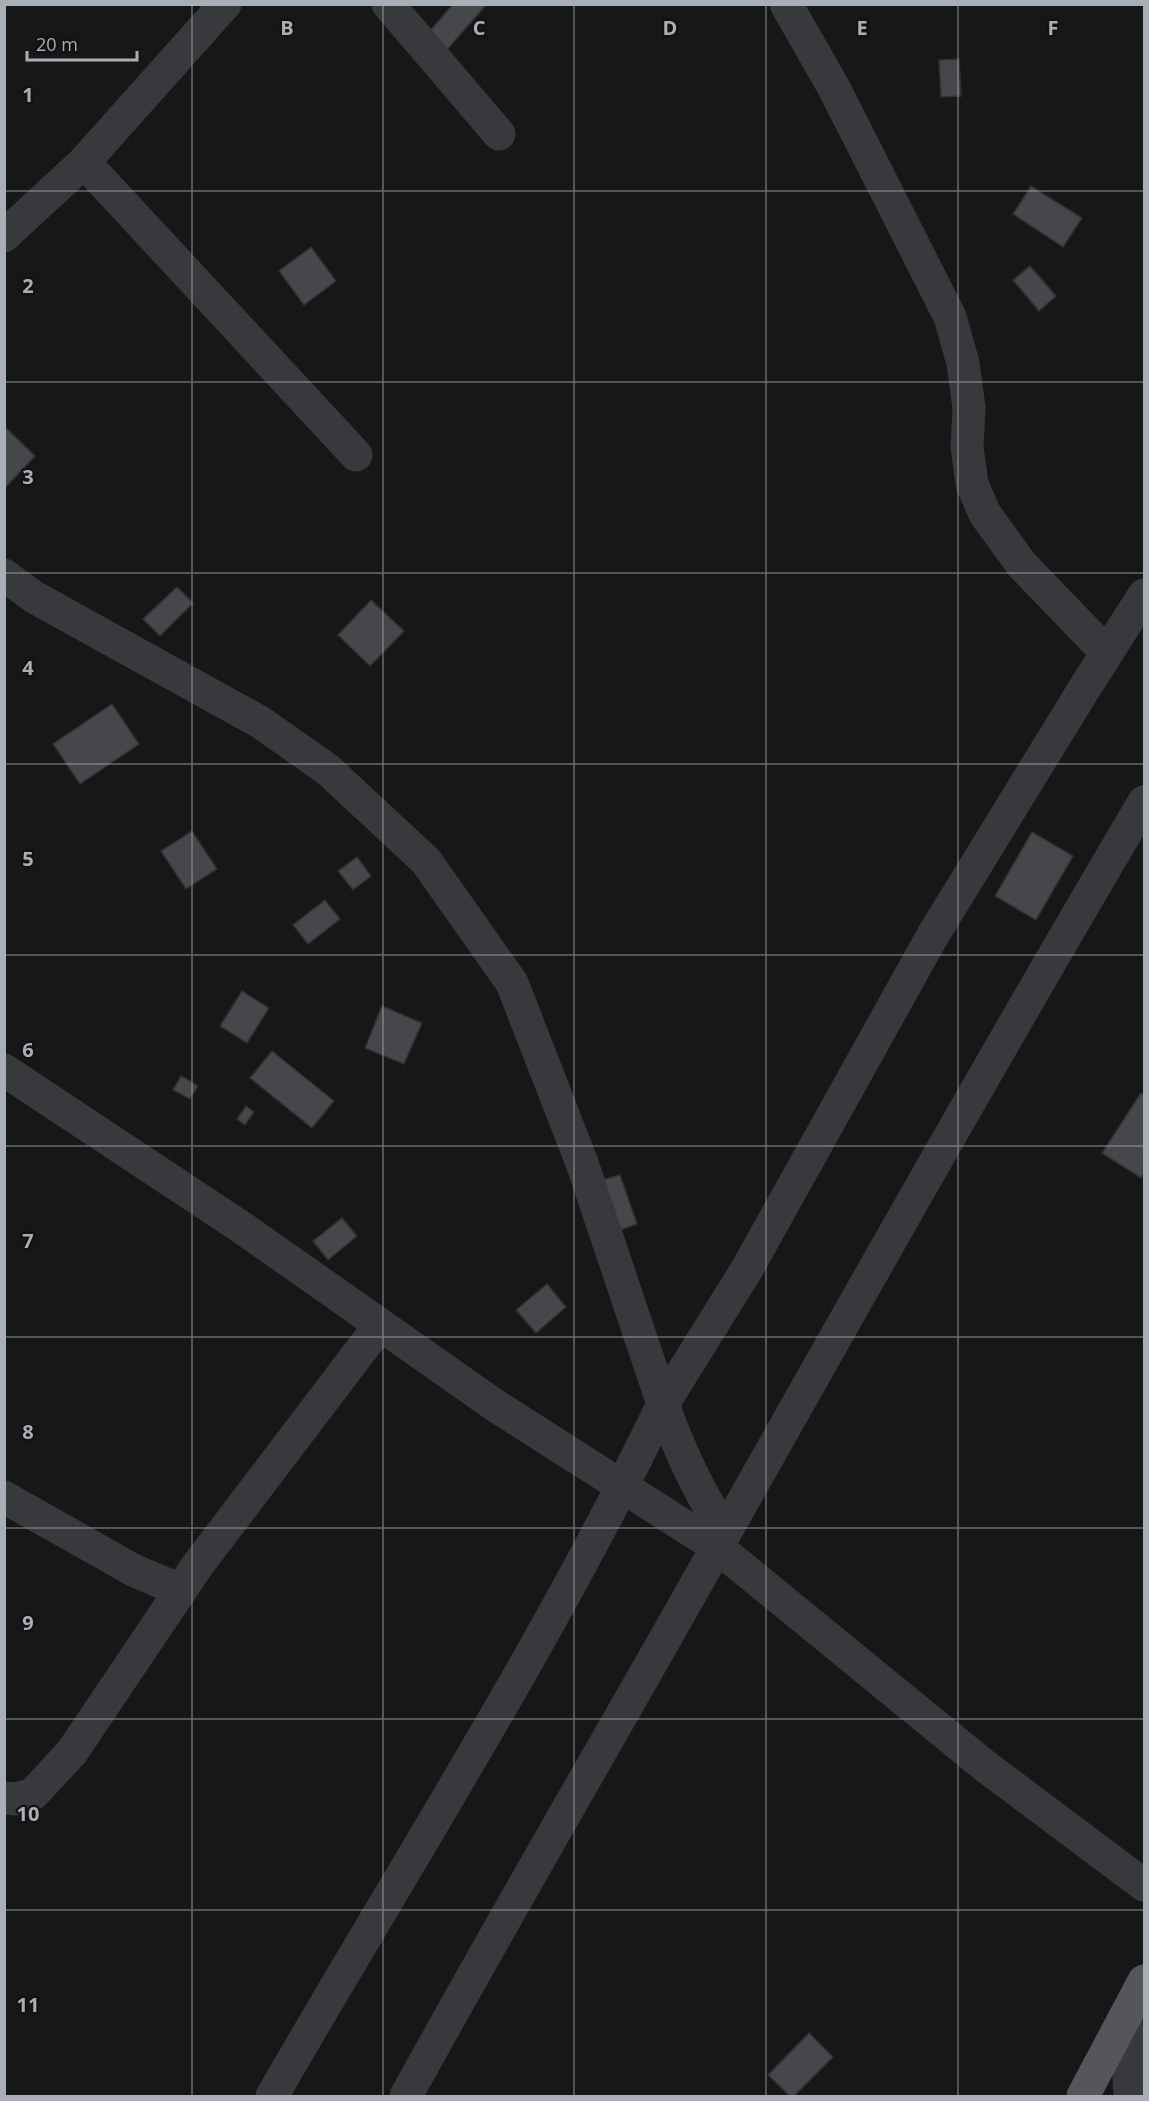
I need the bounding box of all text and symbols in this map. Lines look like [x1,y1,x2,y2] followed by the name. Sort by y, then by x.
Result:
[280,14,294,41] text: B
[473,14,486,41] text: C
[663,14,677,41] text: D
[856,14,868,41] text: E
[1048,14,1058,41] text: F
[27,24,136,62] scale bar
[36,32,78,56] text: 20 m
[22,81,34,108] text: 1
[22,272,34,299] text: 2
[22,463,34,490] text: 3
[22,654,34,681] text: 4
[22,845,34,872] text: 5
[22,1036,34,1063] text: 6
[22,1227,34,1254] text: 7
[22,1418,34,1445] text: 8
[22,1609,34,1636] text: 9
[17,1800,39,1827] text: 10
[17,1991,39,2018] text: 11

